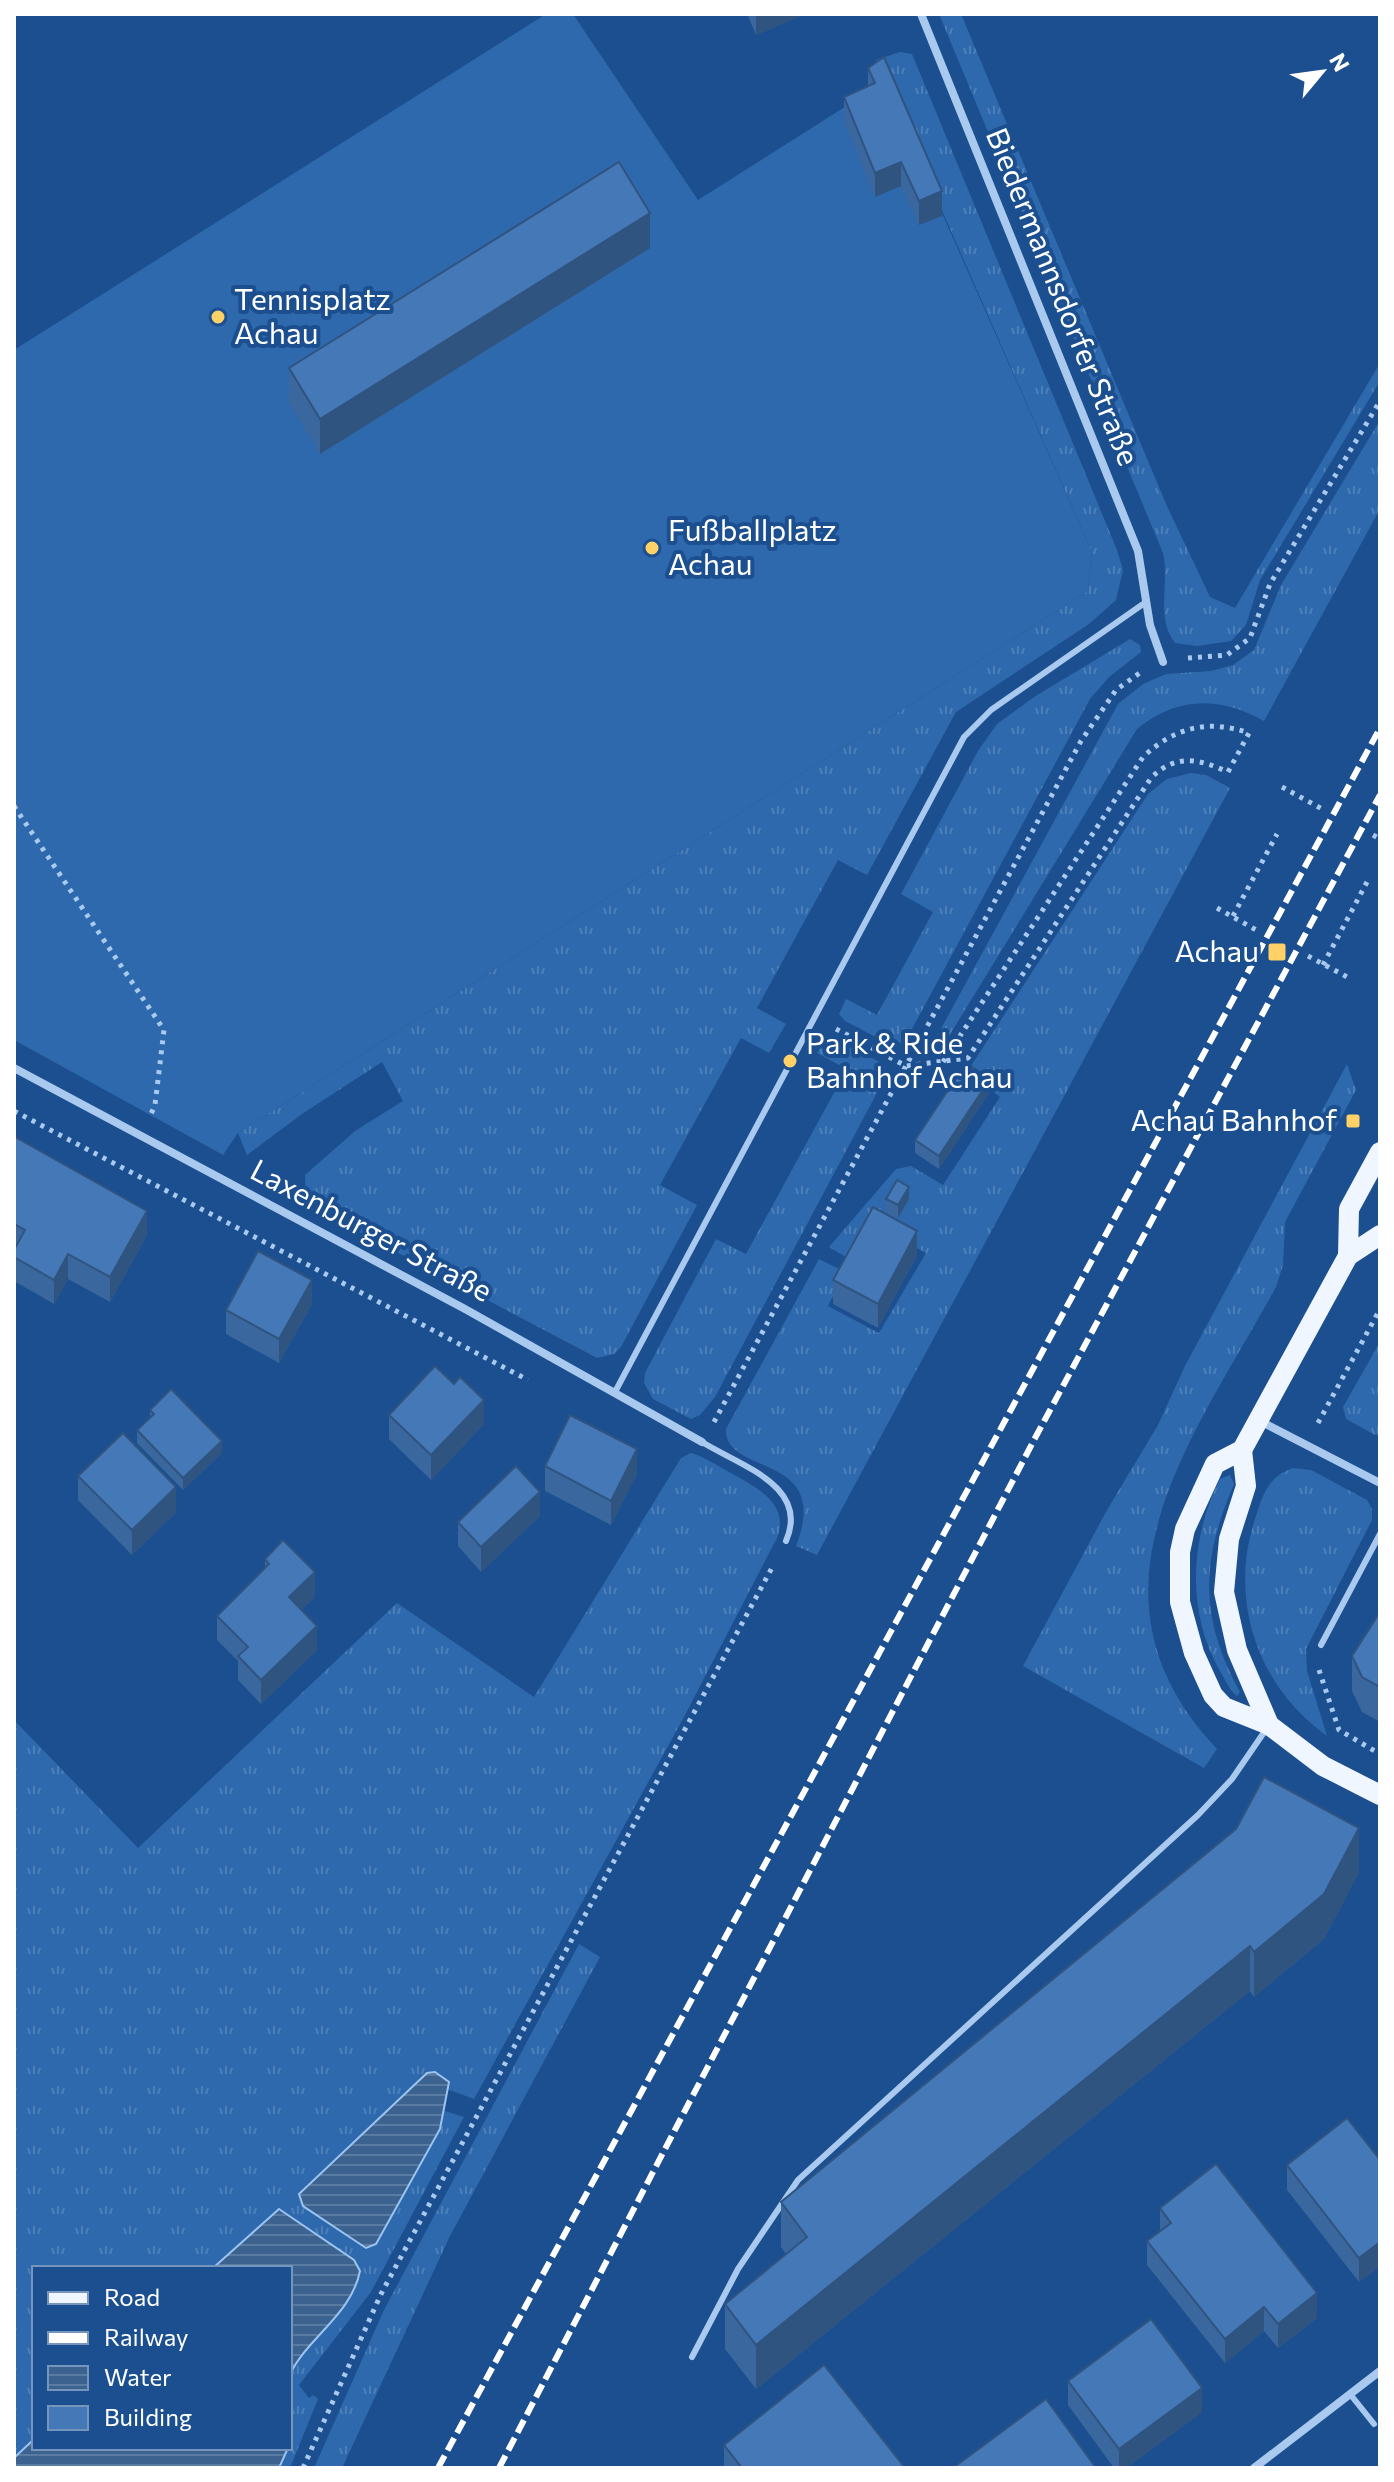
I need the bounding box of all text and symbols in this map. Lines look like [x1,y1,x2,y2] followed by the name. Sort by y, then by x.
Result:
[1282,32,1362,112] north arrow
[1324,48,1356,76] text: N
[980,122,1149,470] street label: Biedermannsdorfer Straße
[234,279,391,350] place label: Tennisplatz Achau
[209,308,227,326] marker: Tennisplatz Achau
[668,510,837,581] place label: Fußballplatz Achau
[643,539,661,557] marker: Fußballplatz Achau
[1175,931,1259,968] place label: Achau
[1266,941,1288,963] marker: Achau
[806,1023,1012,1094] place label: Park & Ride Bahnhof Achau
[781,1052,799,1070] marker: Park & Ride Bahnhof Achau
[1131,1100,1337,1137] place label: Achau Bahnhof
[1344,1112,1362,1130] marker: Achau Bahnhof
[245,1150,499,1308] street label: Laxenburger Straße
[32,2266,292,2450] legend
[104,2282,160,2311] text: Road
[104,2322,189,2351] text: Railway
[104,2362,172,2391] text: Water
[104,2402,192,2431] text: Building

